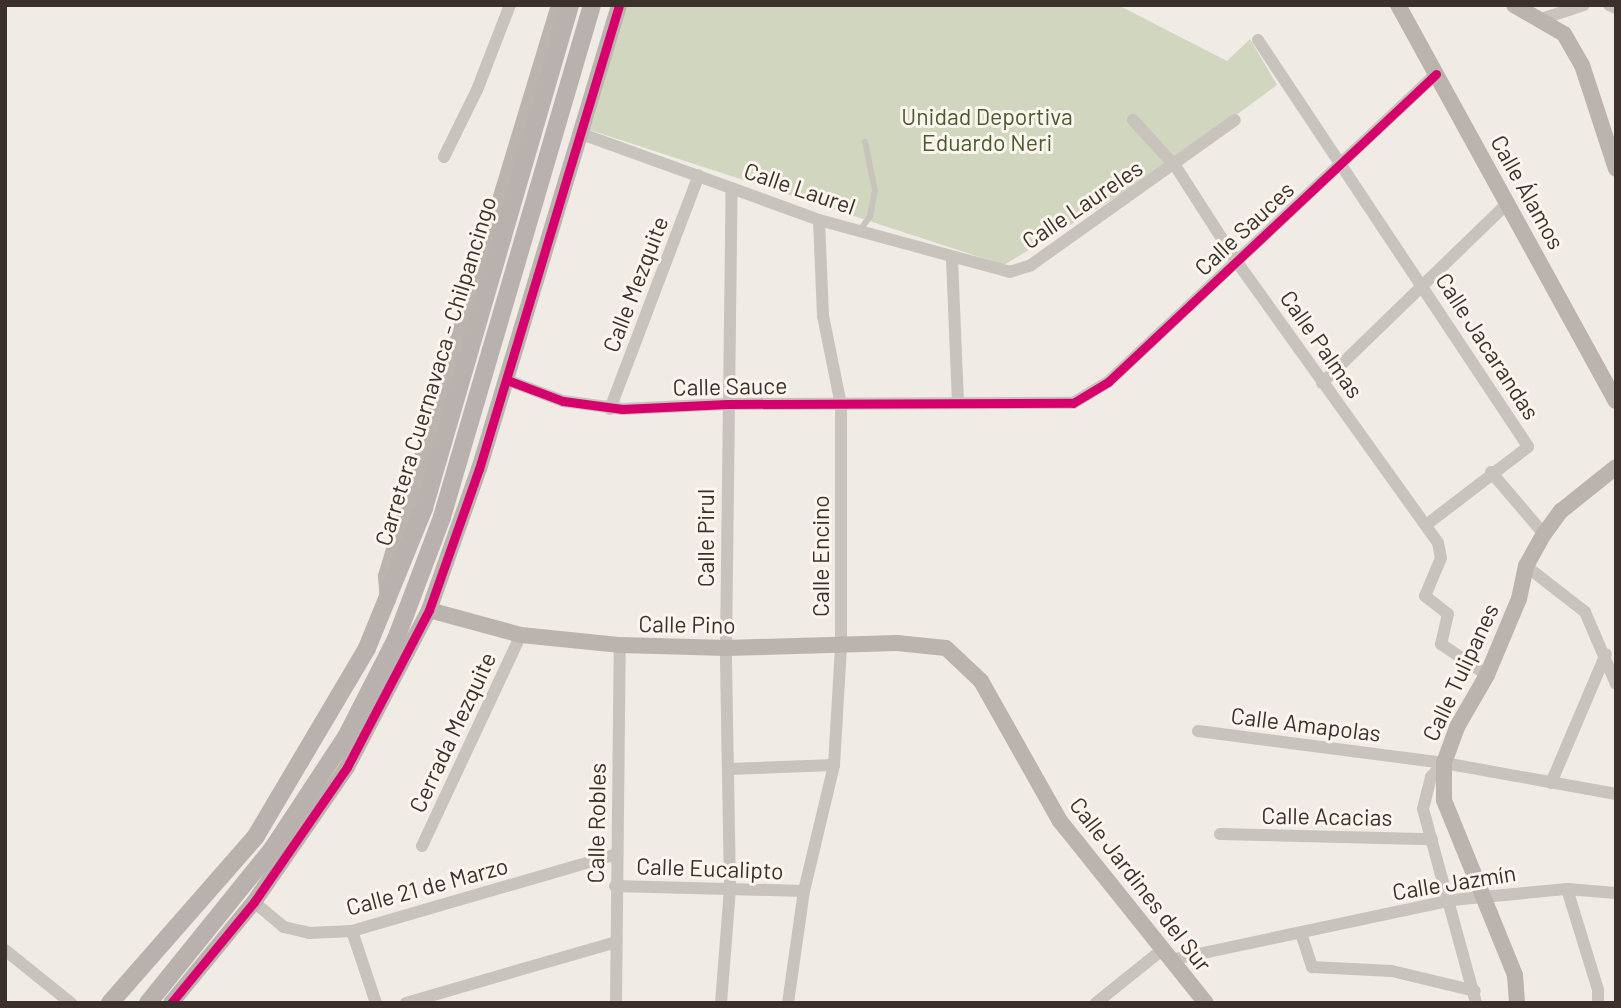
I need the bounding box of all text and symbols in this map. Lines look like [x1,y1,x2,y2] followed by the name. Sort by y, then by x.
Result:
[901,102,1073,156] park label: Unidad Deportiva Eduardo Neri
[1485,130,1571,254] street label: Calle Álamos
[1017,154,1147,254] street label: Calle Laureles
[741,156,859,220] street label: Calle Laurel
[1189,175,1299,281] street label: Calle Sauces
[369,193,501,549] street label: Carretera Cuernavaca - Chilpancingo
[596,212,674,356] street label: Calle Mezquite
[1430,267,1546,425] street label: Calle Jacarandas
[1275,285,1369,403] street label: Calle Palmas
[672,371,788,401] street label: Calle Sauce
[691,489,719,587] street label: Calle Pirul
[806,495,834,617] street label: Calle Encino
[1416,599,1504,745] street label: Calle Tulipanes
[638,609,736,639] street label: Calle Pino
[403,647,501,817] street label: Cerrada Mezquite
[1229,701,1383,747] street label: Calle Amapolas
[581,763,611,883] street label: Calle Robles
[1064,791,1218,977] street label: Calle Jardines del Sur
[1261,801,1393,831] street label: Calle Acacias
[343,851,511,921] street label: Calle 21 de Marzo
[636,852,784,884] street label: Calle Eucalipto
[1390,859,1518,905] street label: Calle Jazmín

